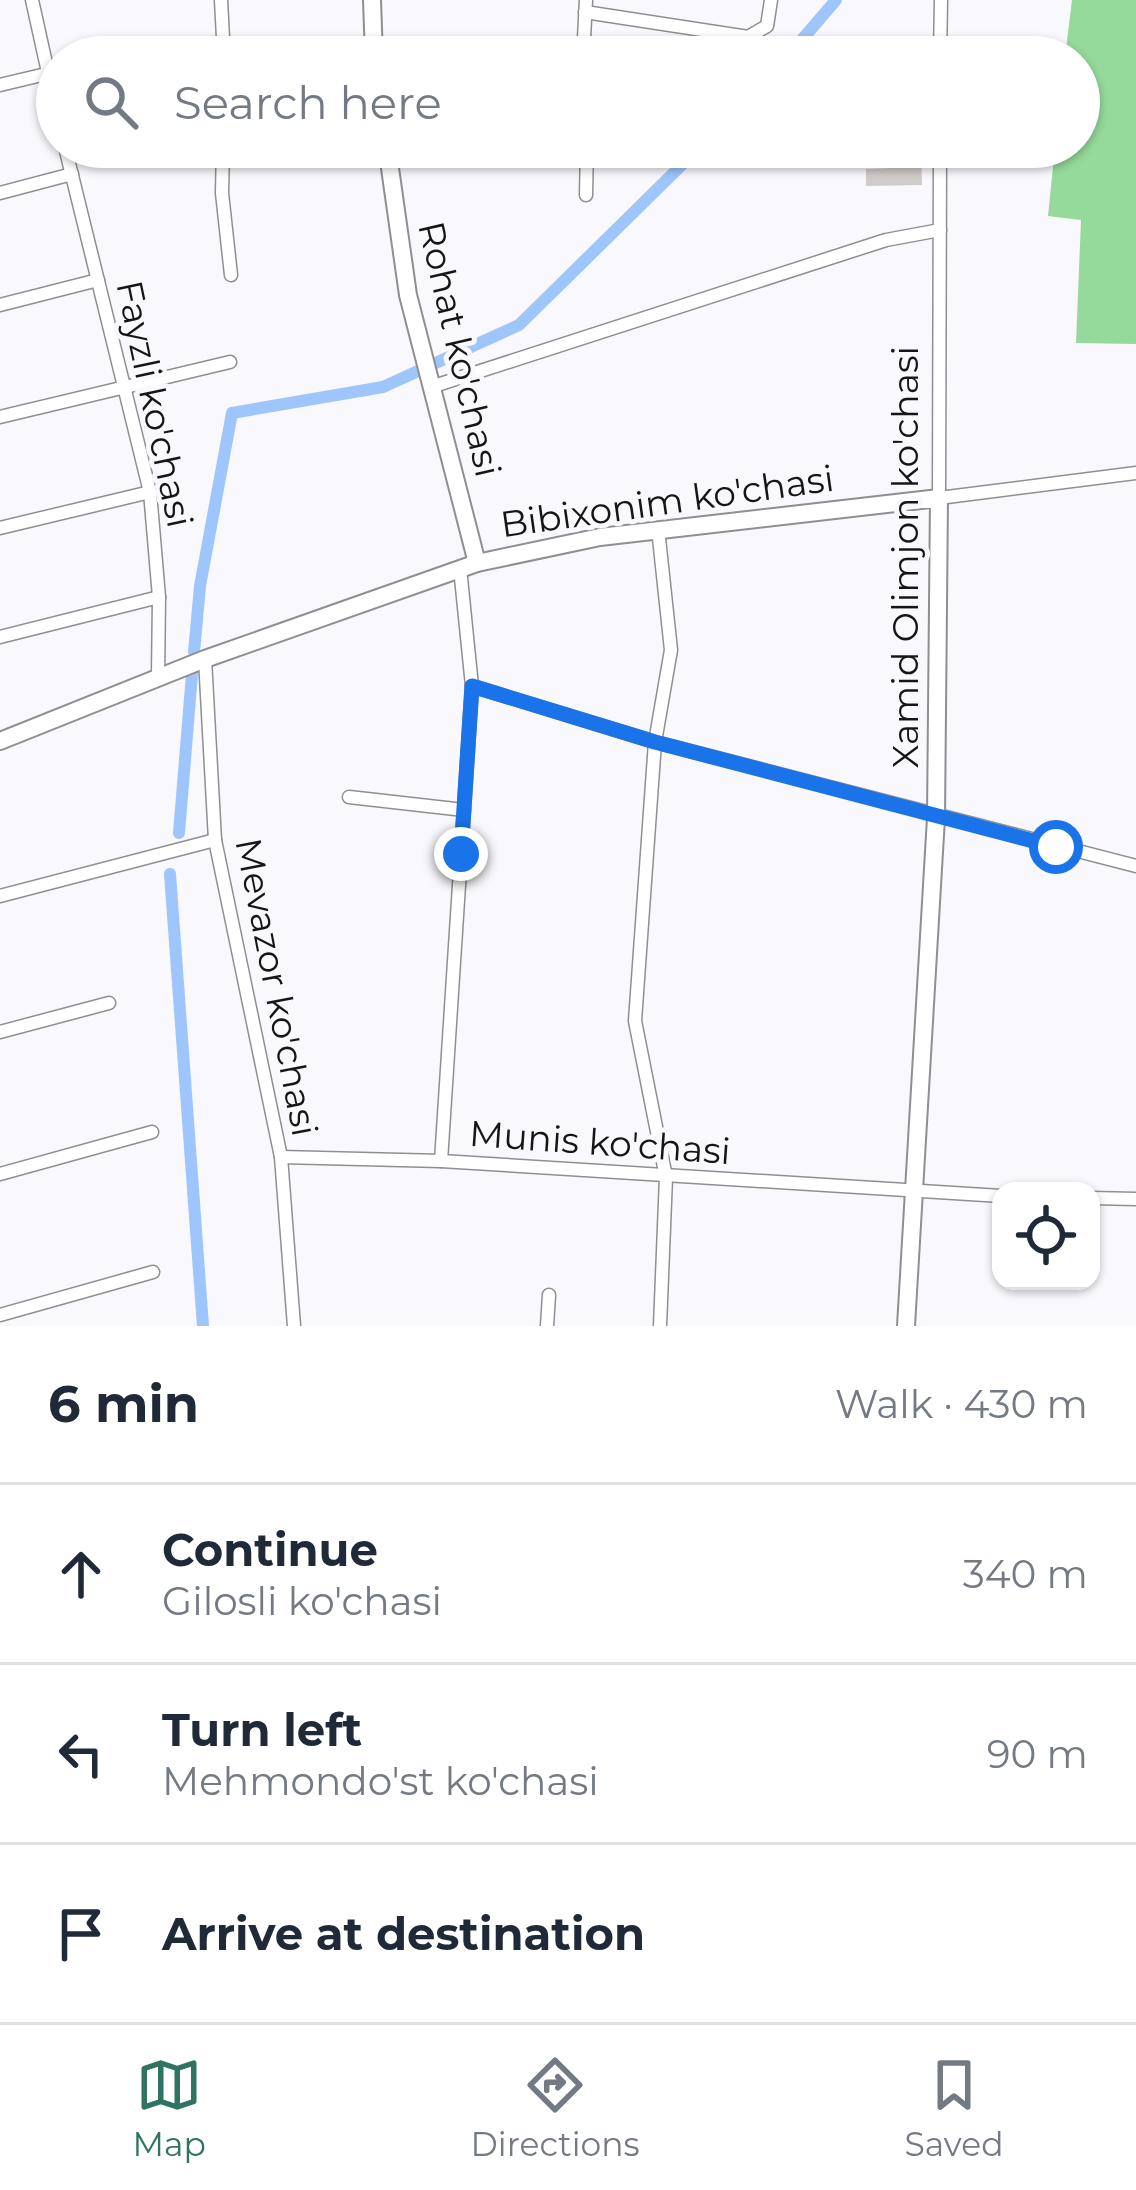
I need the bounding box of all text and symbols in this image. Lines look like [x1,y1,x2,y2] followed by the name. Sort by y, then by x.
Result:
[36,36,1100,168] search box
[78,69,144,135] icon: search
[174,75,442,130] text: Search here
[409,217,511,481] street label: Rohat ko'chasi
[107,277,203,531] street label: Fayzli ko'chasi
[883,346,927,768] street label: Xamid Olimjon ko'chasi
[498,456,836,546] street label: Bibixonim ko'chasi
[1029,820,1083,874] route start
[434,827,488,881] route end
[227,834,327,1140] street label: Mevazor ko'chasi
[468,1111,732,1173] street label: Munis ko'chasi
[992,1182,1100,1290] map controls
[992,1182,1100,1290] button: locate
[48,1373,199,1435] text: 6 min
[835,1380,1088,1428] text: Walk · 430 m
[162,1522,378,1577] text: Continue
[48,1541,114,1607] icon: ahead
[963,1550,1088,1598] text: 340 m
[162,1577,442,1625] text: Gilosli ko'chasi
[162,1702,362,1757] text: Turn left
[48,1721,114,1787] icon: left
[987,1730,1088,1778] text: 90 m
[162,1757,599,1805] text: Mehmondo'st ko'chasi
[48,1901,114,1967] icon: arrive
[162,1906,645,1961] text: Arrive at destination
[132,2052,206,2164] tab: Map
[471,2052,640,2164] tab: Directions
[904,2052,1004,2164] tab: Saved

